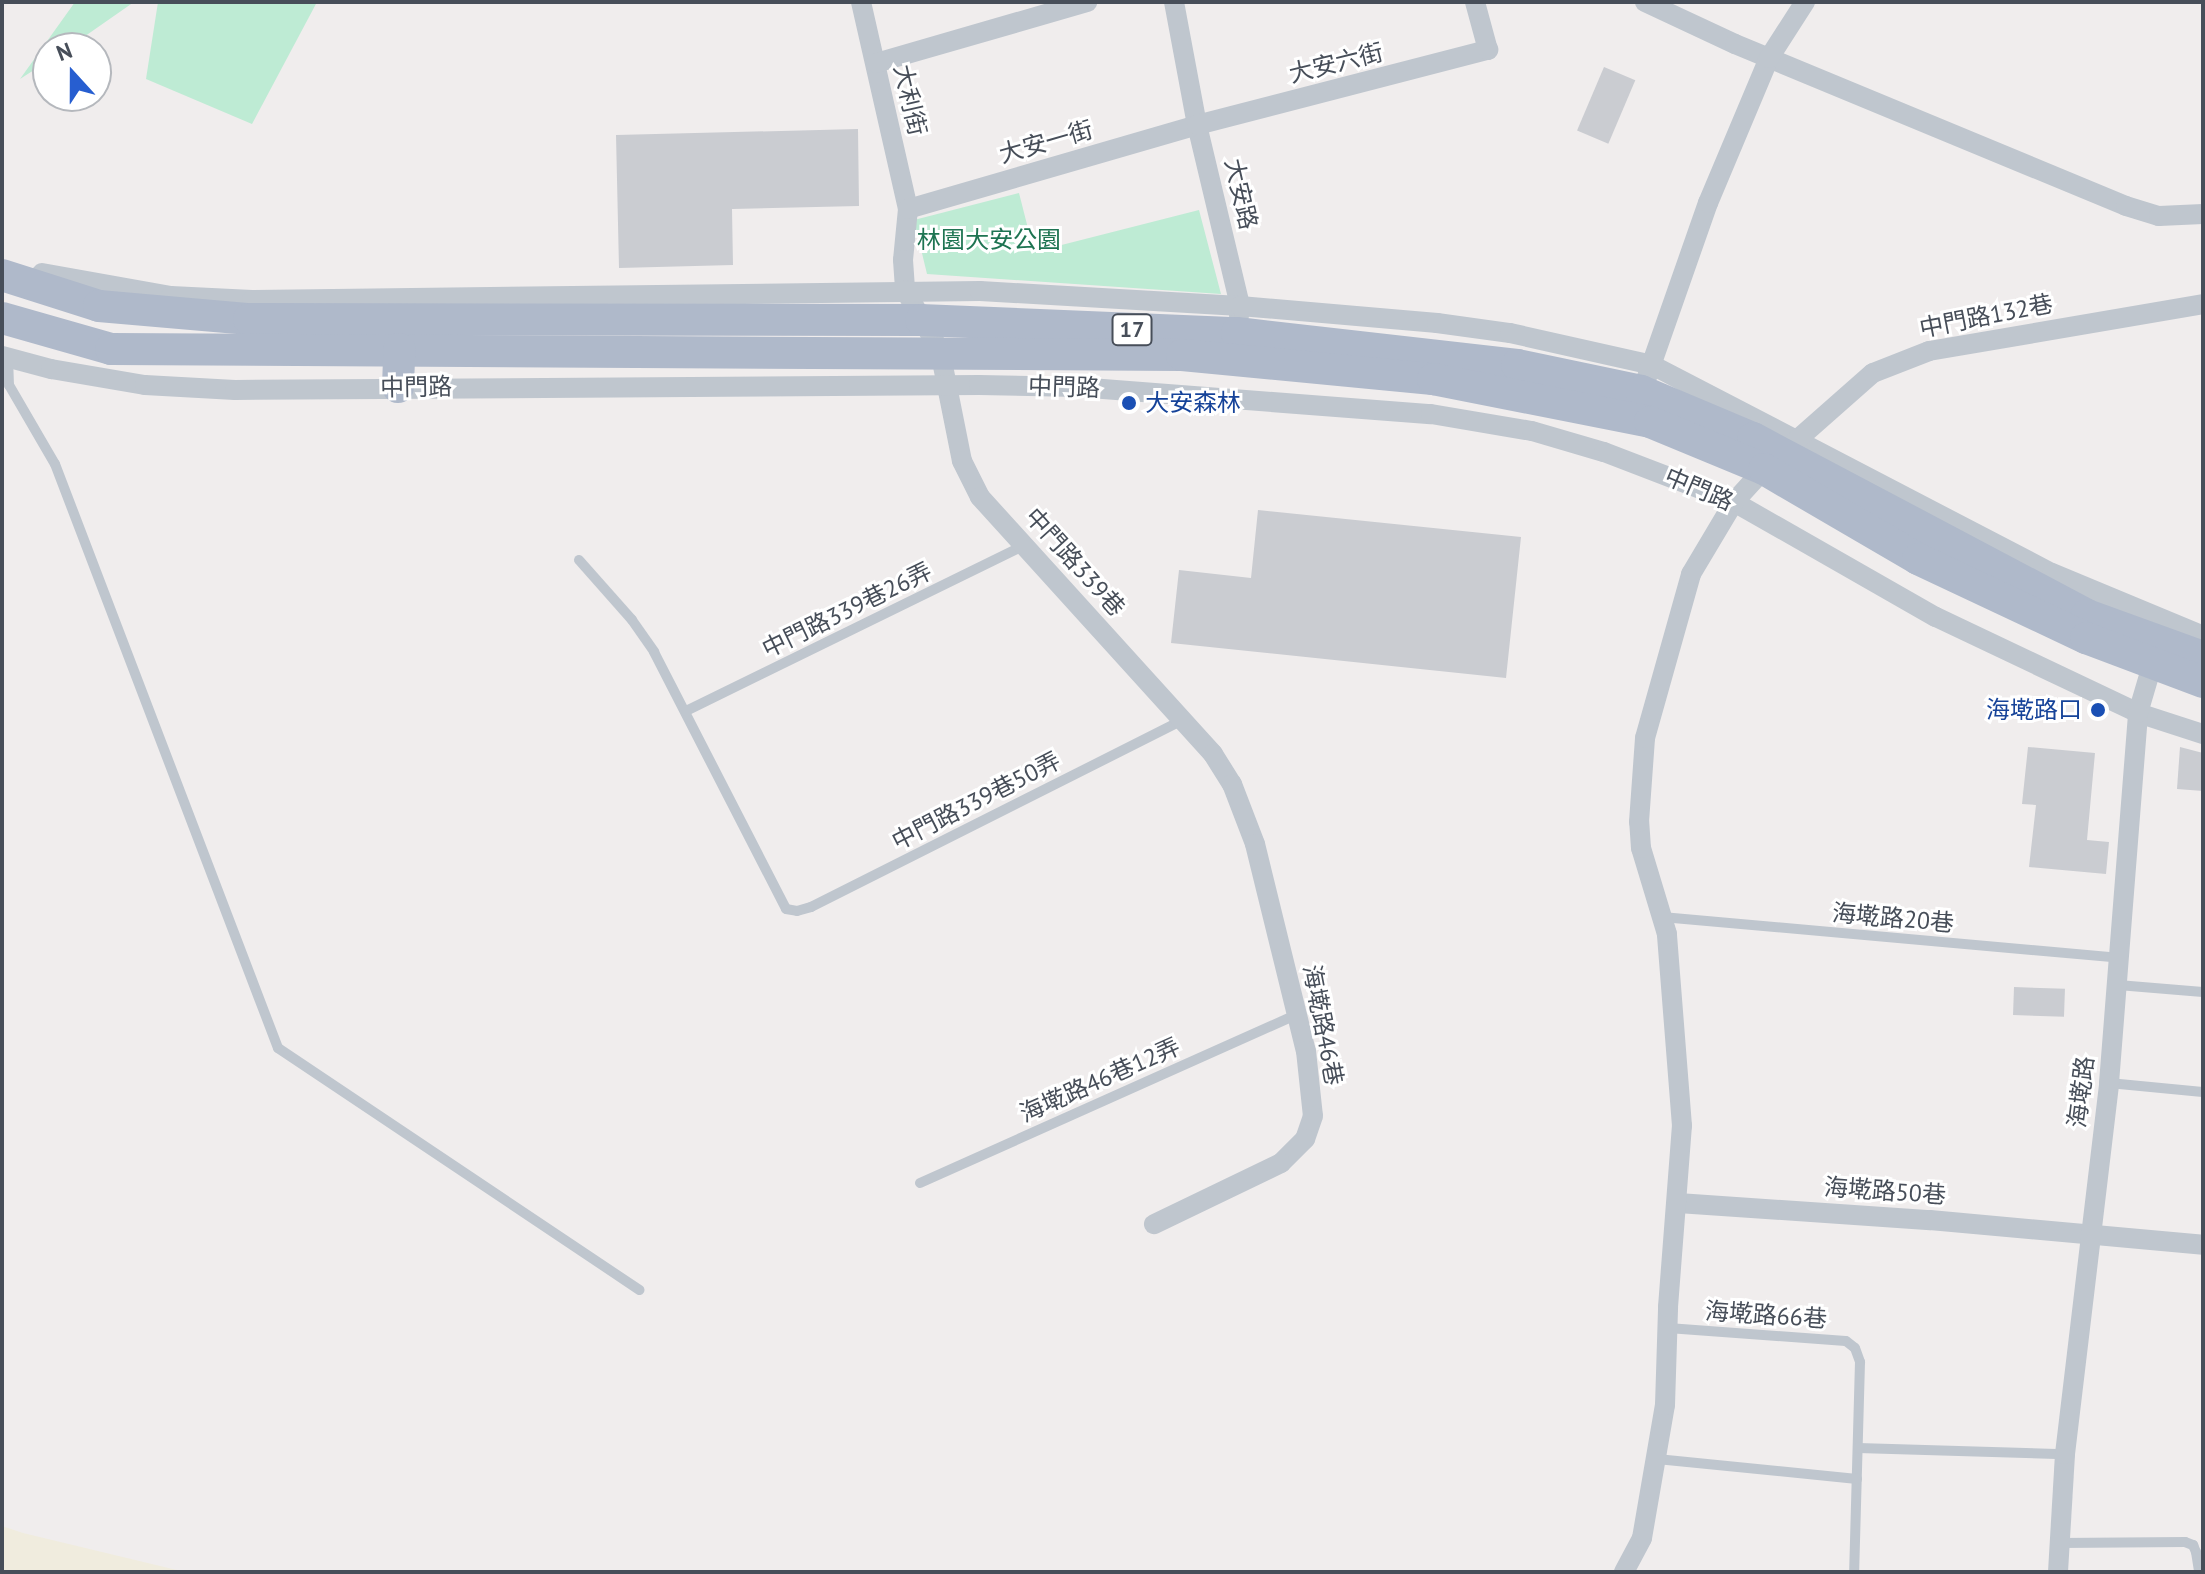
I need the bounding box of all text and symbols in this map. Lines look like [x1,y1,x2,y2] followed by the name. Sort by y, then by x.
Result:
[32,32,112,112] north arrow
[52,36,76,67] text: N
[1286,37,1386,89] street label: 大安六街
[888,62,932,138] street label: 大利街
[996,115,1096,169] street label: 大安一街
[1219,156,1263,232] street label: 大安路
[917,226,1061,254] park label: 林園大安公園
[1917,289,2055,343] street label: 中門路132巷
[1110,312,1154,348] road number: 17
[1028,371,1100,403] street label: 中門路
[380,372,452,402] street label: 中門路
[1145,389,1241,417] place label: 大安森林
[1120,394,1138,412] marker: 大安森林
[1660,462,1738,516] street label: 中門路
[1019,502,1131,622] street label: 中門路339巷
[757,556,937,664] street label: 中門路339巷26弄
[1986,696,2082,724] place label: 海墘路口
[2089,701,2107,719] marker: 海墘路口
[887,746,1065,856] street label: 中門路339巷50弄
[1831,898,1955,938] street label: 海墘路20巷
[1297,962,1349,1088] street label: 海墘路46巷
[1015,1032,1185,1128] street label: 海墘路46巷12弄
[2062,1055,2100,1129] street label: 海墘路
[1823,1172,1947,1210] street label: 海墘路50巷
[1704,1296,1828,1334] street label: 海墘路66巷

